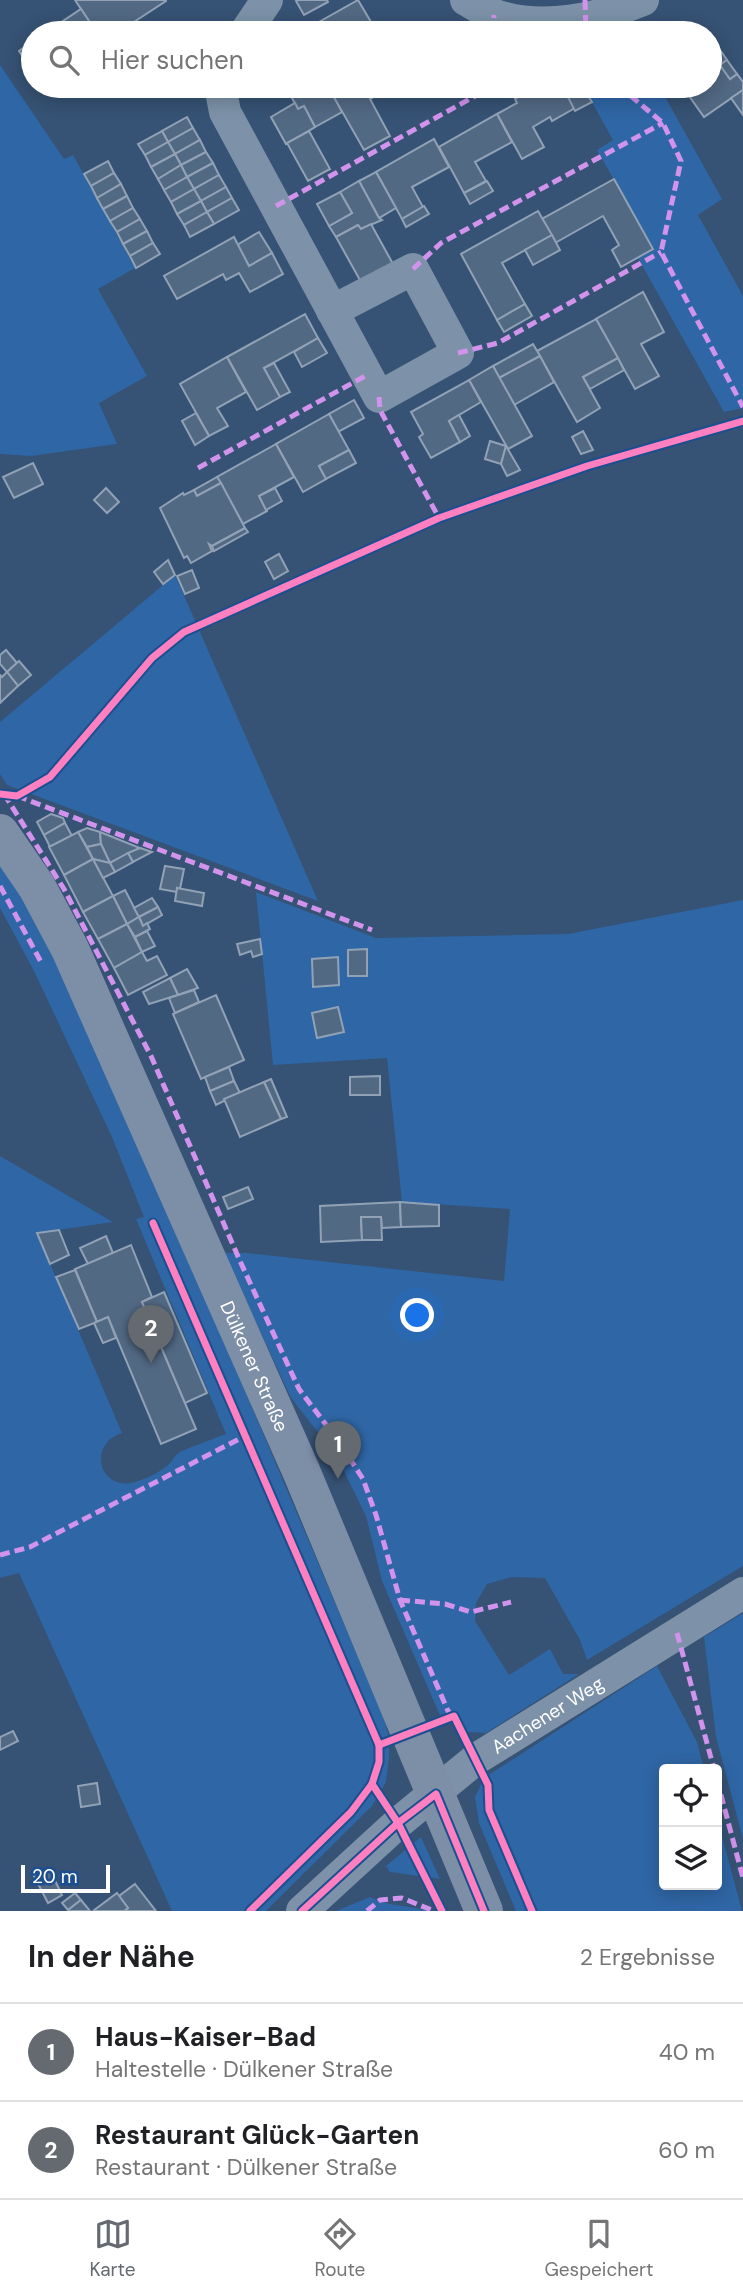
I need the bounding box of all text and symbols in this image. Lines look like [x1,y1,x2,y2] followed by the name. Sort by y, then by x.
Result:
[21,21,722,98] search box
[45,41,83,79] icon: search
[101,43,244,77] text: Hier suchen
[214,1297,294,1436] street label: Dülkener Straße
[400,1298,434,1332] your location
[128,1305,174,1363] pin: 2
[315,1421,361,1479] pin: 1
[487,1671,609,1759] street label: Aachener Weg
[659,1764,722,1890] map controls
[659,1764,722,1827] button: locate
[659,1827,722,1890] button: layers
[21,1862,110,1894] scale bar
[32,1864,78,1889] text: 20 m
[28,1937,195,1976] text: In der Nähe
[580,1942,715,1972] text: 2 Ergebnisse
[95,2020,316,2054] text: Haus-Kaiser-Bad
[47,2037,55,2067] text: 1
[659,2037,715,2067] text: 40 m
[95,2054,393,2084] text: Haltestelle · Dülkener Straße
[95,2118,419,2152] text: Restaurant Glück-Garten
[44,2135,58,2165] text: 2
[658,2135,715,2165] text: 60 m
[95,2152,397,2182] text: Restaurant · Dülkener Straße
[90,2215,136,2282] tab: Karte
[315,2215,365,2282] tab: Route
[544,2215,653,2282] tab: Gespeichert

